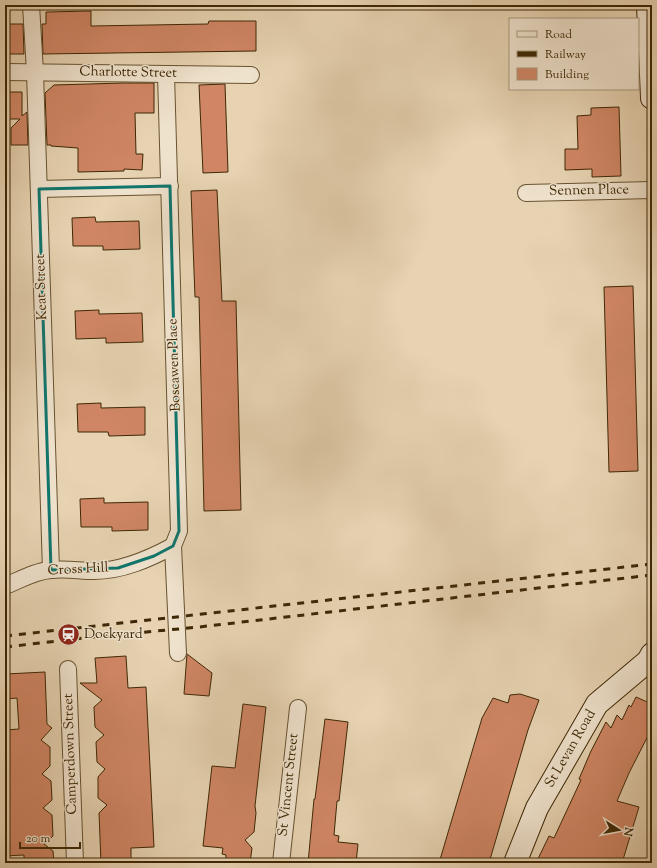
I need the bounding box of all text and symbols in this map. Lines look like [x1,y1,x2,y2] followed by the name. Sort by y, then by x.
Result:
[509,18,639,90] legend
[545,26,572,44] text: Road
[545,46,586,64] text: Railway
[79,62,177,84] street label: Charlotte Street
[545,66,589,84] text: Building
[549,180,629,202] street label: Sennen Place
[31,253,53,320] street label: Keat Street
[163,318,187,412] street label: Boscawen Place
[47,558,109,582] street label: Cross Hill
[55,622,81,648] station icon: Dockyard
[84,625,143,645] place label: Dockyard
[59,693,83,815] street label: Camperdown Street
[540,706,602,792] street label: St Levan Road
[274,732,304,838] street label: St Vincent Street
[599,810,639,850] north arrow
[20,824,80,850] scale bar
[619,825,637,838] text: N
[26,830,51,848] text: 20 m

